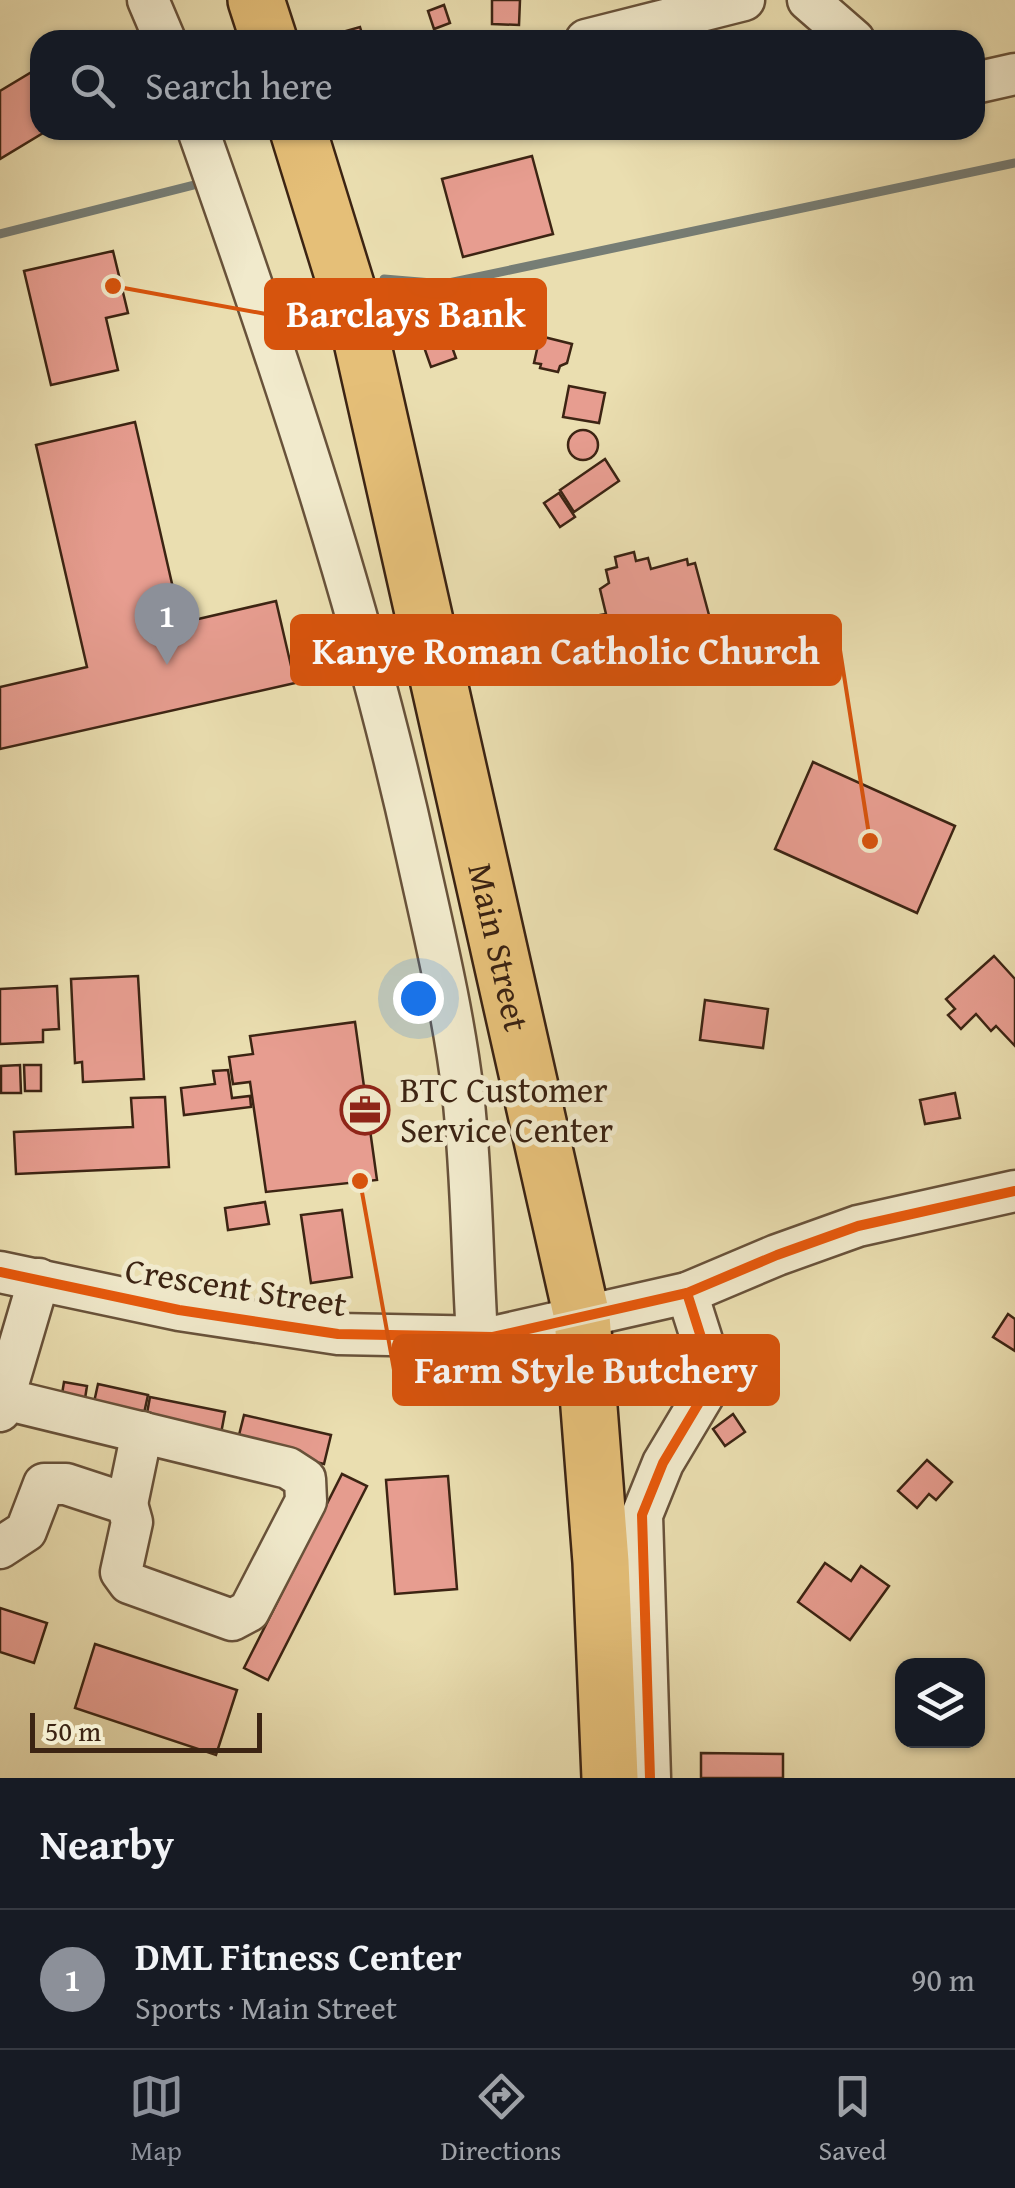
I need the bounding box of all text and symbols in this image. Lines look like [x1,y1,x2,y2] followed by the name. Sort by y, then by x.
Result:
[30,30,985,140] search box
[145,57,333,113] text: Search here
[65,58,120,113] icon: search
[266,280,545,348] callout: Barclays Bank
[286,285,526,341] text: Barclays Bank
[134,582,200,665] pin: 1
[292,616,840,684] callout: Kanye Roman Catholic Church
[312,622,820,678] text: Kanye Roman Catholic Church
[455,858,543,1036] street label: Main Street
[393,973,444,1024] your location
[400,1064,613,1155] place label: BTC Customer Service Center
[339,1084,391,1136] office icon: BTC Customer Service Center
[122,1244,350,1329] street label: Crescent Street
[394,1336,778,1404] callout: Farm Style Butchery
[414,1341,758,1397] text: Farm Style Butchery
[895,1658,985,1748] map controls
[895,1658,985,1748] button: layers
[30,1708,262,1752] scale bar
[45,1710,101,1751] text: 50 m
[40,1813,174,1874] text: Nearby
[135,1928,462,1984] text: DML Fitness Center
[64,1956,81,2003] text: 1
[911,1956,975,2003] text: 90 m
[135,1984,397,2031] text: Sports · Main Street
[129,2069,184,2170] tab: Map
[441,2069,561,2170] tab: Directions
[819,2069,886,2170] tab: Saved

